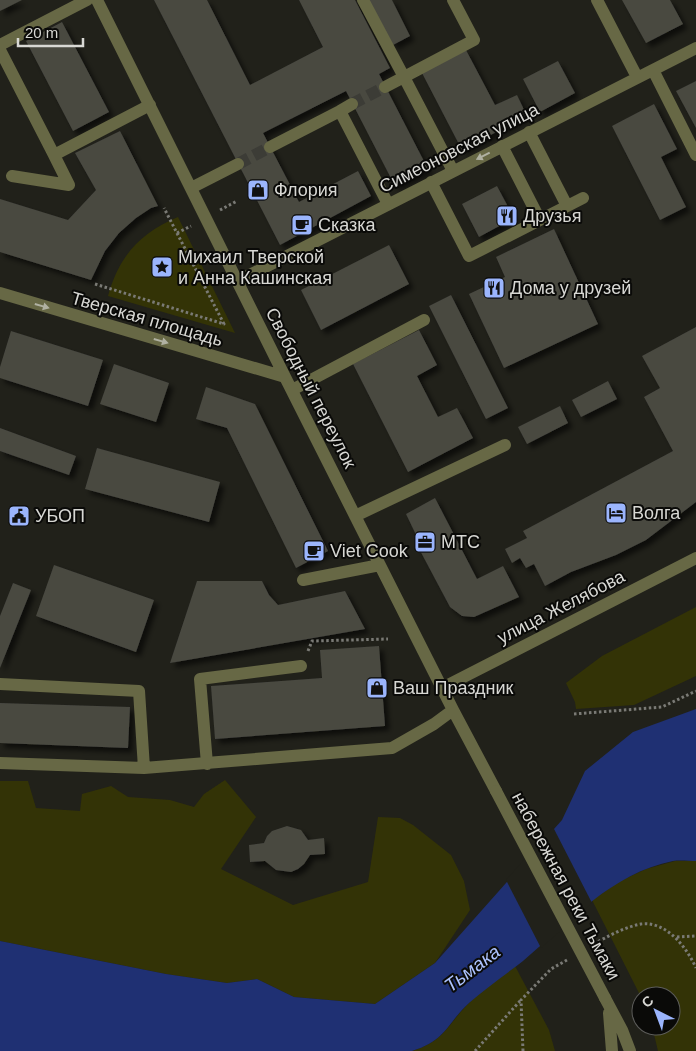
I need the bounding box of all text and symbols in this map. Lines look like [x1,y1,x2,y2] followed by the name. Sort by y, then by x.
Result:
[18,15,82,47] scale bar
[25,24,58,41] text: 20 m
[376,99,543,197] street label: Симеоновская улица
[475,152,490,160] one-way arrow
[246,178,270,202] shop icon: Флория
[274,180,338,200] place label: Флория
[495,204,519,228] restaurant icon: Друзья
[523,206,581,226] place label: Друзья
[290,213,314,237] cafe icon: Сказка
[318,215,377,235] place label: Сказка
[178,247,332,288] place label: Михаил Тверской и Анна Кашинская
[150,255,174,279] place icon: Михаил Тверской и Анна Кашинская
[482,276,506,300] restaurant icon: Дома у друзей
[510,278,631,298] place label: Дома у друзей
[69,288,225,350] street label: Тверская площадь
[35,302,50,310] one-way arrow
[262,304,360,472] street label: Свободный переулок
[153,337,168,345] one-way arrow
[604,501,628,525] hotel icon: Волга
[632,503,681,523] place label: Волга
[7,504,31,528] public building icon: УБОП
[35,506,85,526] place label: УБОП
[413,530,437,554] office icon: МТС
[441,532,480,552] place label: МТС
[302,539,326,563] cafe icon: Viet Cook
[330,541,409,561] place label: Viet Cook
[494,566,629,648] street label: улица Желябова
[365,676,389,700] shop icon: Ваш Праздник
[393,678,514,698] place label: Ваш Праздник
[508,789,624,983] street label: набережная реки Тьмаки
[440,941,504,996] water label: Тьмака
[631,986,681,1036] north arrow
[638,992,656,1011] text: С

